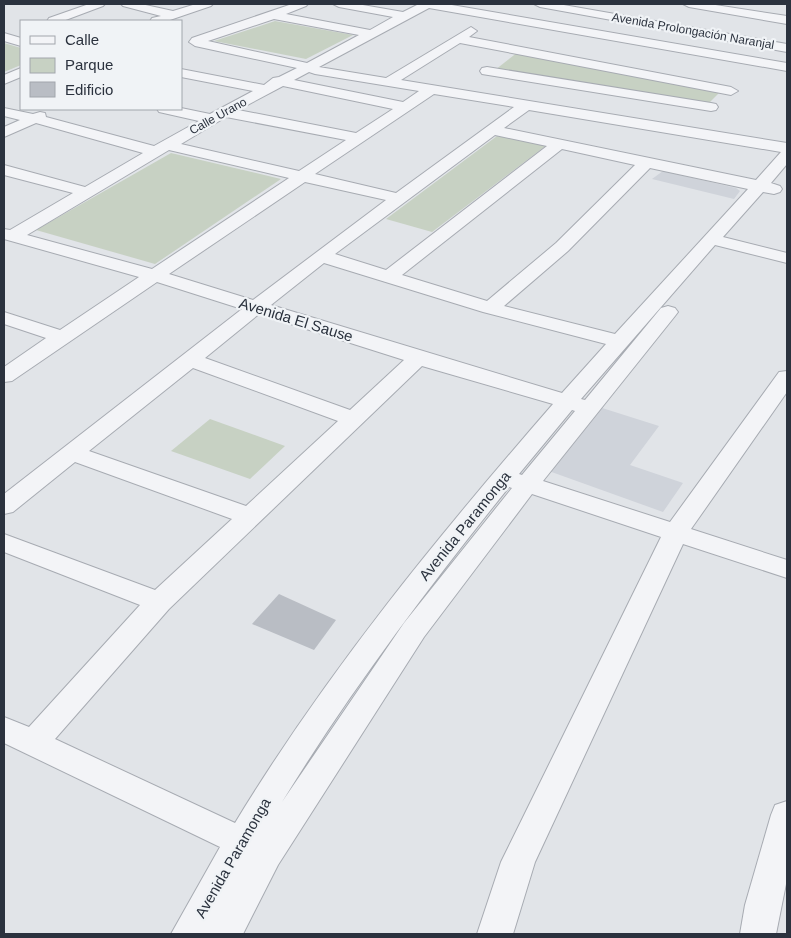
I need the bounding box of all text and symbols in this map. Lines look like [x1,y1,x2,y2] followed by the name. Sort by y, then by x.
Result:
[611,10,775,52] street label: Avenida Prolongación Naranjal
[20,20,182,110] legend
[65,31,99,48] text: Calle
[65,56,113,73] text: Parque
[65,81,113,98] text: Edificio
[187,94,249,137] street label: Calle Urano
[237,294,355,345] street label: Avenida El Sause
[415,467,514,584] street label: Avenida Paramonga
[191,794,274,921] street label: Avenida Paramonga

